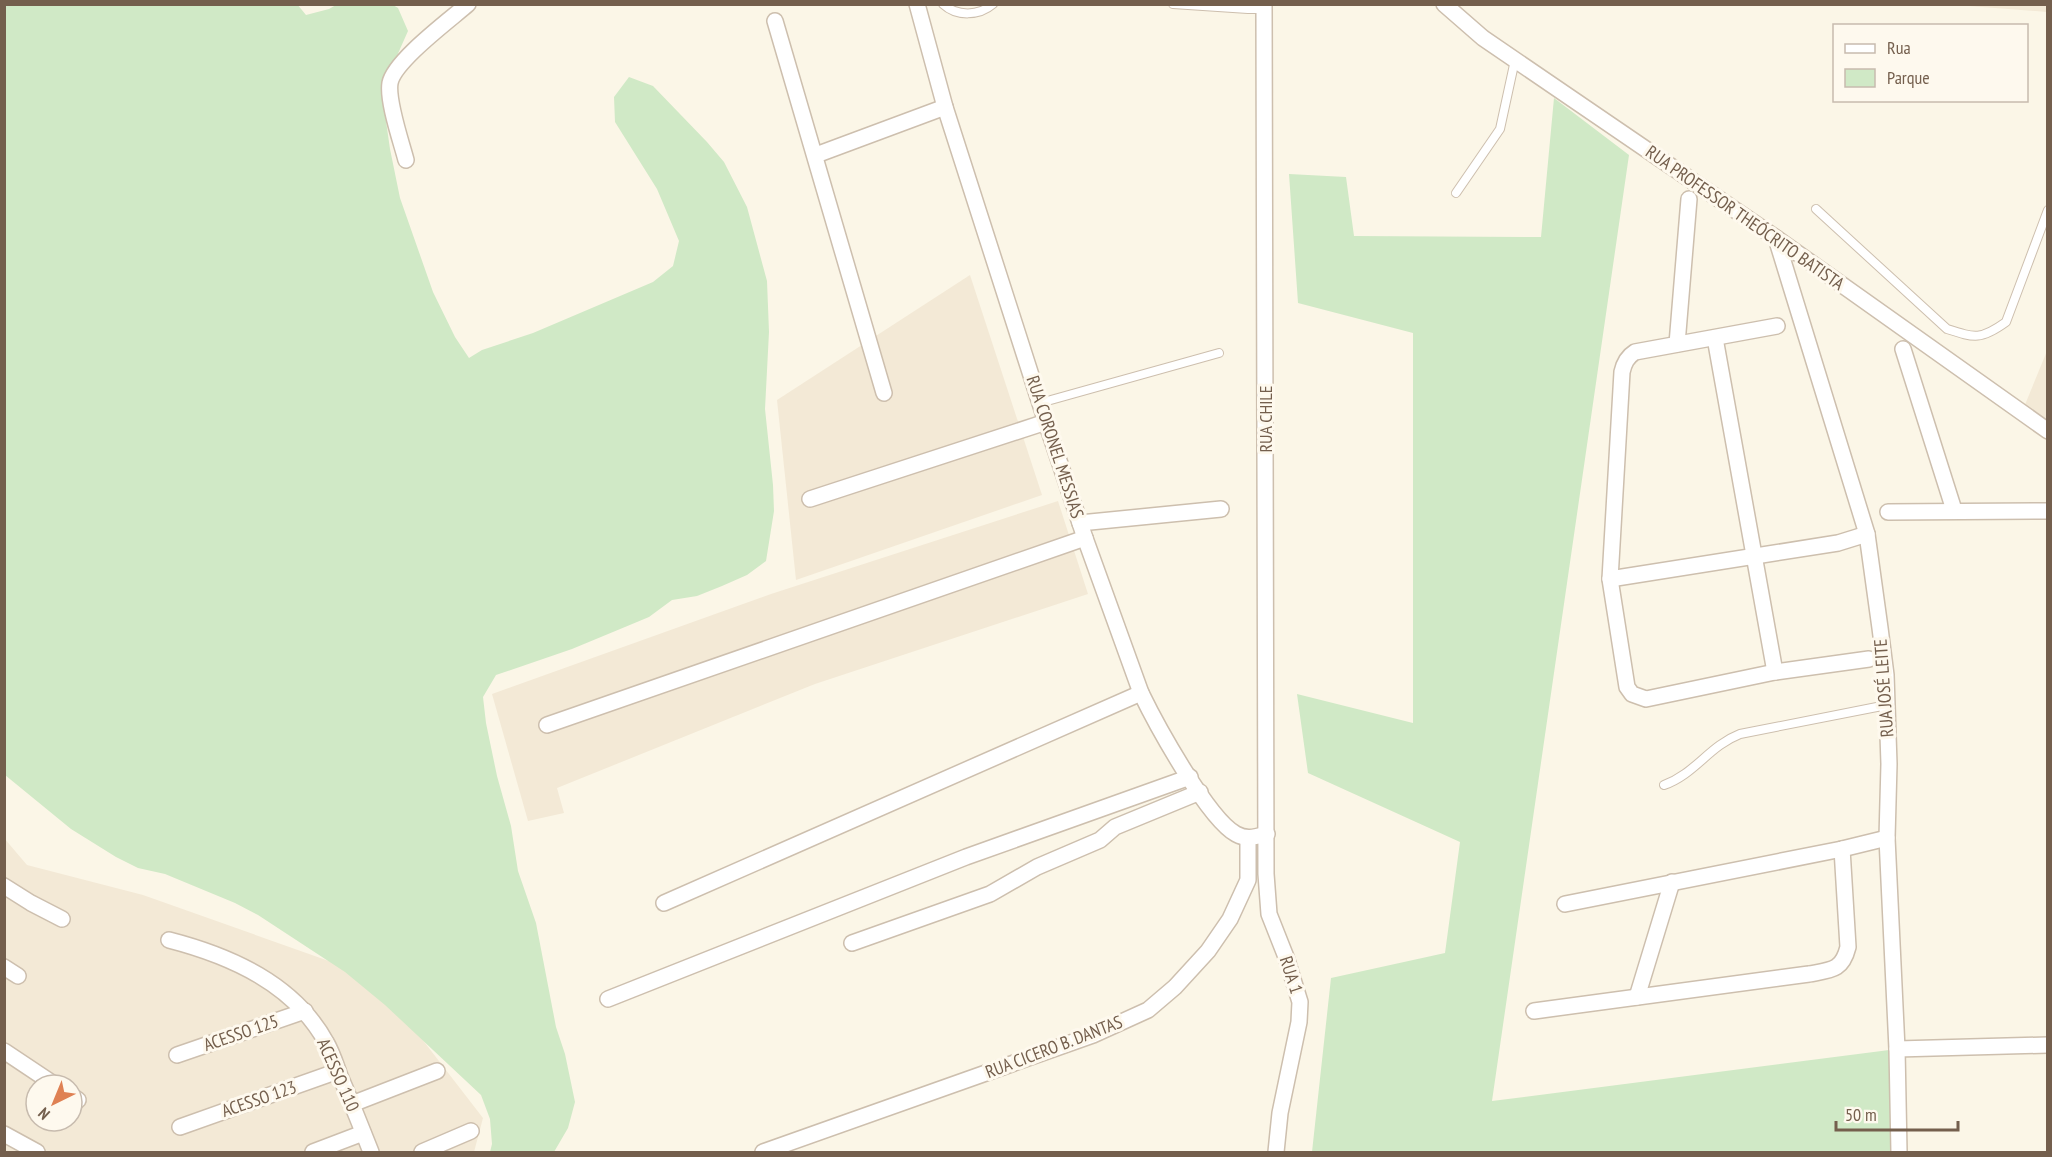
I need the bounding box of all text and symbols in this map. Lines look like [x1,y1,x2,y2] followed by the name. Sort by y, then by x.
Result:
[1833,24,2028,102] legend
[1887,36,1911,59] text: Rua
[1887,66,1930,89] text: Parque
[1641,140,1849,295] street label: RUA PROFESSOR THEÓCRITO BATISTA
[1022,373,1089,521] street label: RUA CORONEL MESSIAS
[1254,385,1277,453] street label: RUA CHILE
[1869,638,1898,738] street label: RUA JOSÉ LEITE
[1275,953,1308,996] street label: RUA 1
[200,1009,281,1056] street label: ACESSO 125
[982,1010,1126,1083] street label: RUA CICERO B. DANTAS
[312,1035,365,1115] street label: ACESSO 110
[24,1073,84,1133] north arrow
[218,1075,299,1122] street label: ACESSO 123
[1836,1094,1958,1132] scale bar
[1845,1103,1877,1126] text: 50 m
[34,1104,54,1124] text: N

